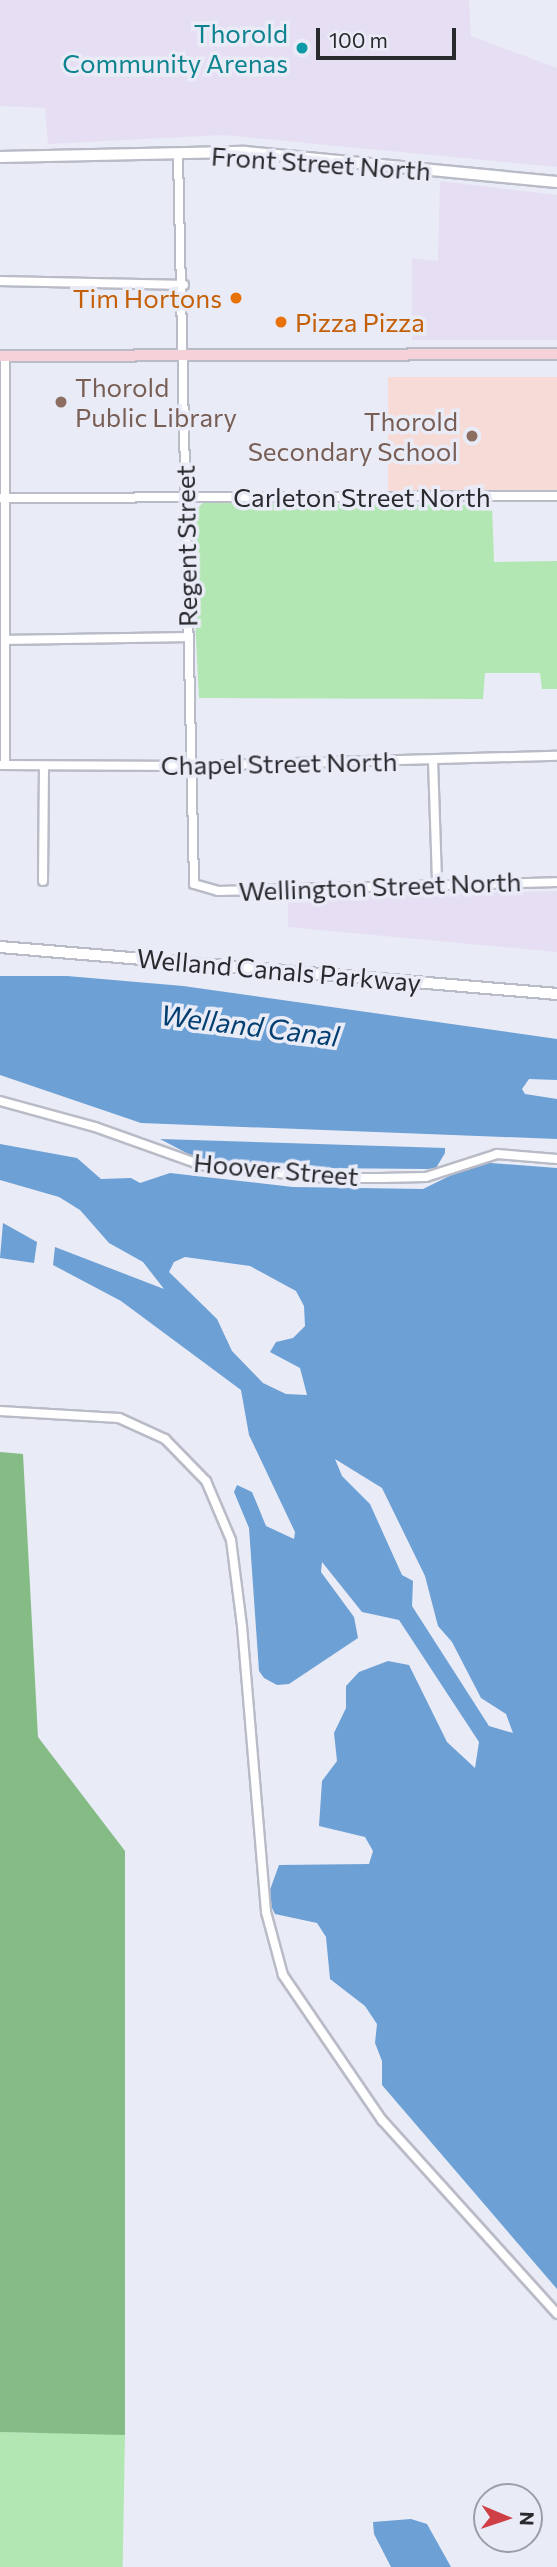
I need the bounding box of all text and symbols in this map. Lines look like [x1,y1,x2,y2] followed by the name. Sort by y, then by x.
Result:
[319,14,459,58] scale bar
[62,17,288,78] place label: Thorold Community Arenas
[329,27,388,52] text: 100 m
[294,40,310,56] marker: Thorold Community Arenas
[210,140,432,186] street label: Front Street North
[73,282,222,314] place label: Tim Hortons
[228,290,244,306] marker: Tim Hortons
[295,306,425,338] place label: Pizza Pizza
[273,314,289,330] marker: Pizza Pizza
[75,371,237,432] place label: Thorold Public Library
[53,394,69,410] marker: Thorold Public Library
[248,405,458,466] place label: Thorold Secondary School
[464,428,480,444] marker: Thorold Secondary School
[169,465,203,627] street label: Regent Street
[233,481,491,513] street label: Carleton Street North
[160,745,398,781] street label: Chapel Street North
[238,865,522,907] street label: Wellington Street North
[136,942,422,998] street label: Welland Canals Parkway
[159,997,341,1053] water label: Welland Canal
[192,1146,360,1192] street label: Hoover Street
[473,2483,543,2553] north arrow
[516,2511,539,2526] text: N

